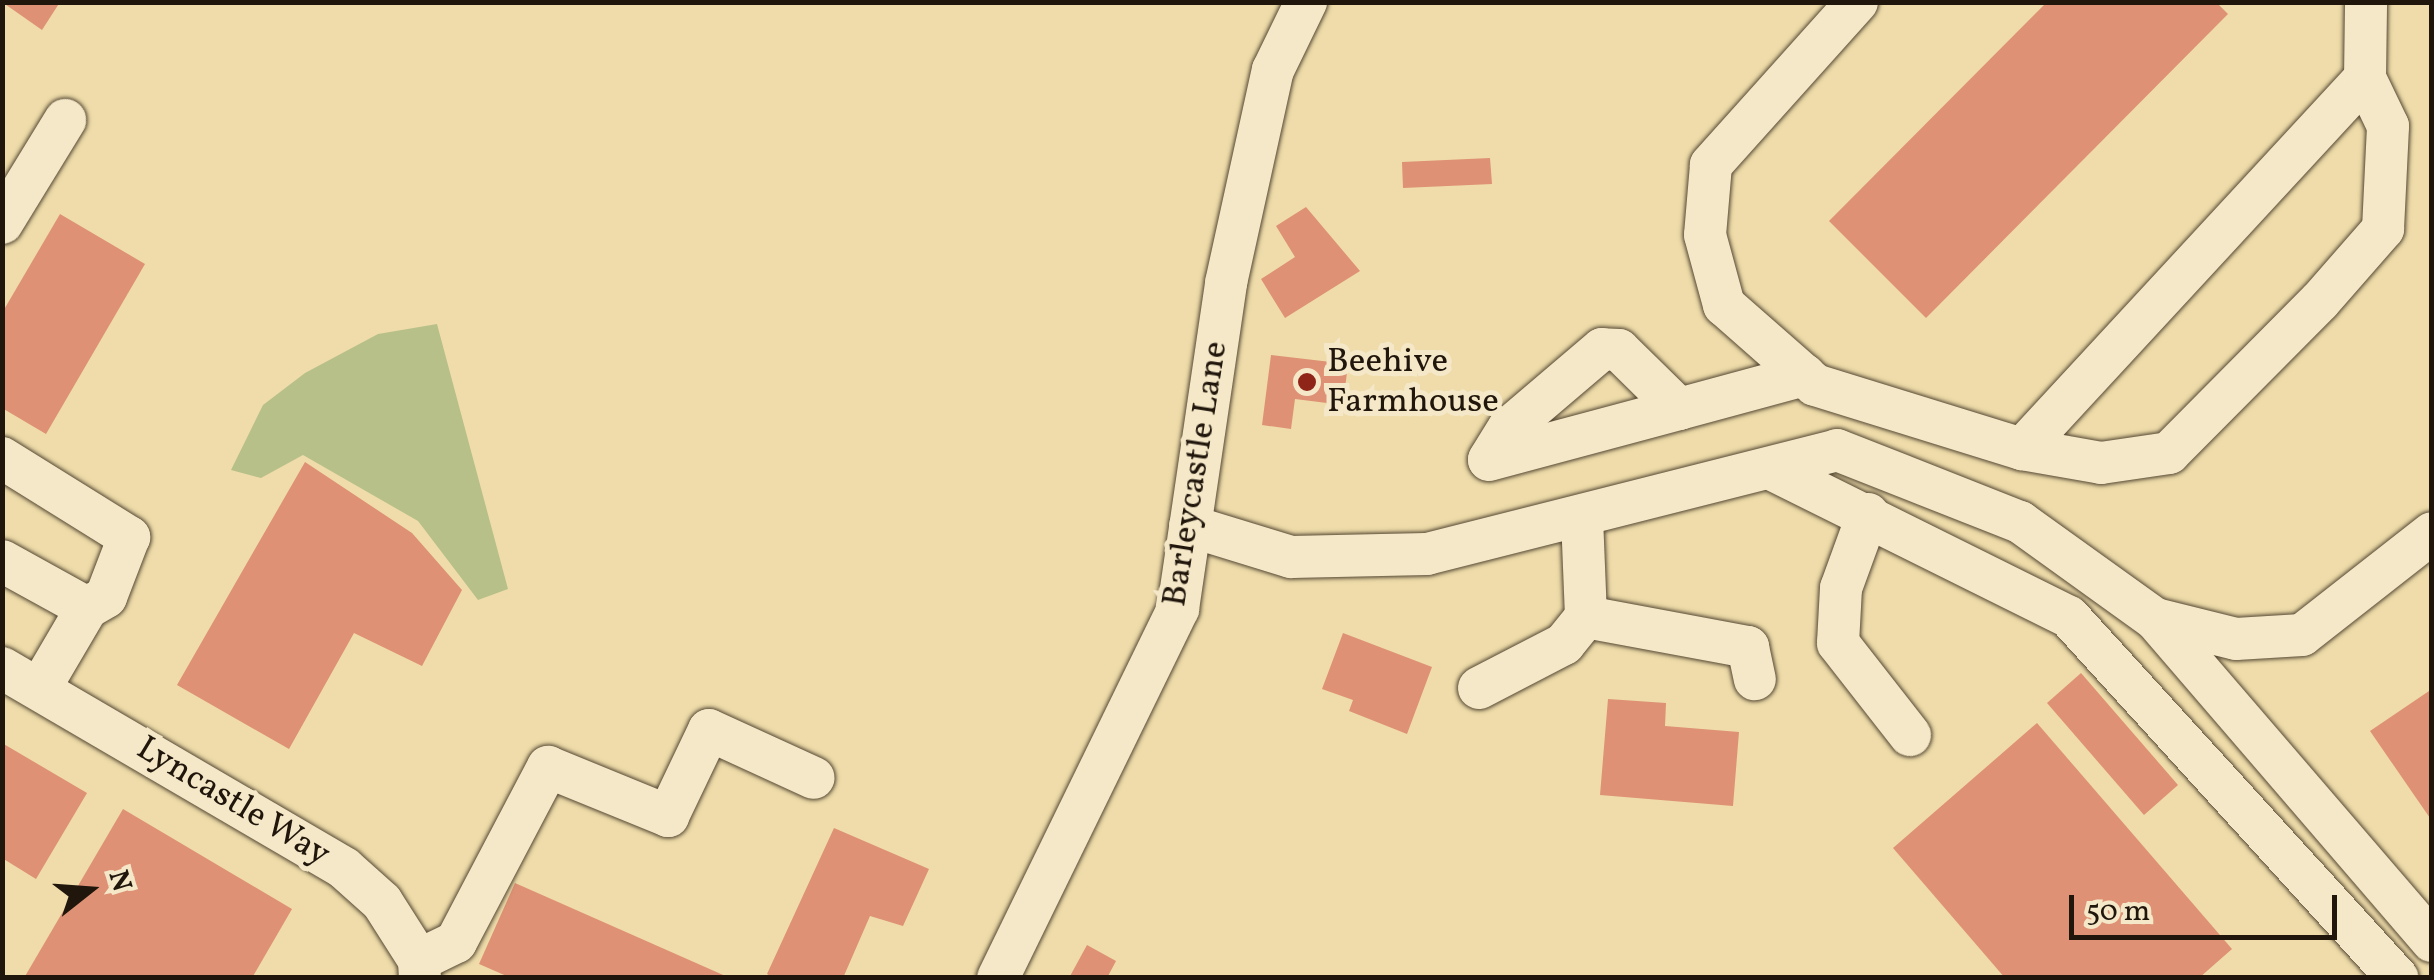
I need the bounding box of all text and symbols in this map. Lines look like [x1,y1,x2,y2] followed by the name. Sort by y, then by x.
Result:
[1154,338,1238,610] street label: Barleycastle Lane
[1327,341,1499,423] place label: Beehive Farmhouse
[1296,371,1318,393] marker: Beehive Farmhouse
[128,728,338,876] street label: Lyncastle Way
[40,840,140,940] north arrow
[98,866,141,896] text: N
[2074,875,2342,937] scale bar
[2086,891,2150,933] text: 50 m

